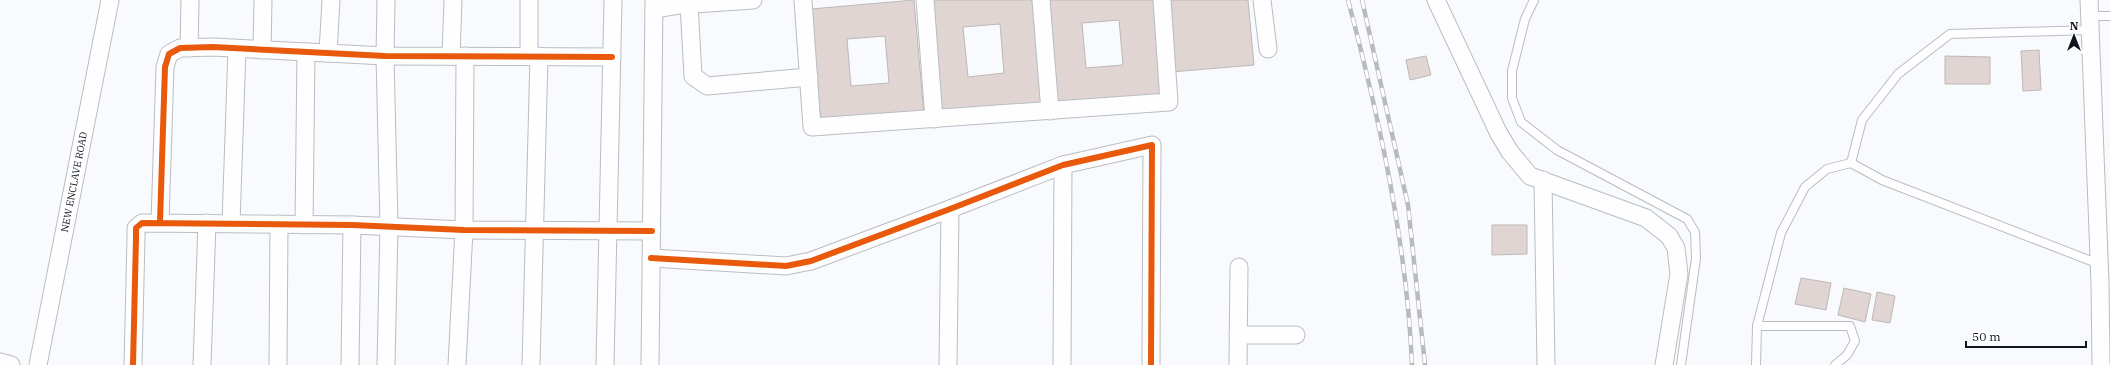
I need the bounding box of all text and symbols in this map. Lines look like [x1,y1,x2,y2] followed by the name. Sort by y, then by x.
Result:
[2054,16,2094,56] north arrow
[2070,19,2079,33] text: N
[58,131,90,233] street label: NEW ENCLAVE ROAD
[1966,323,2086,349] scale bar
[1972,329,2001,344] text: 50 m

